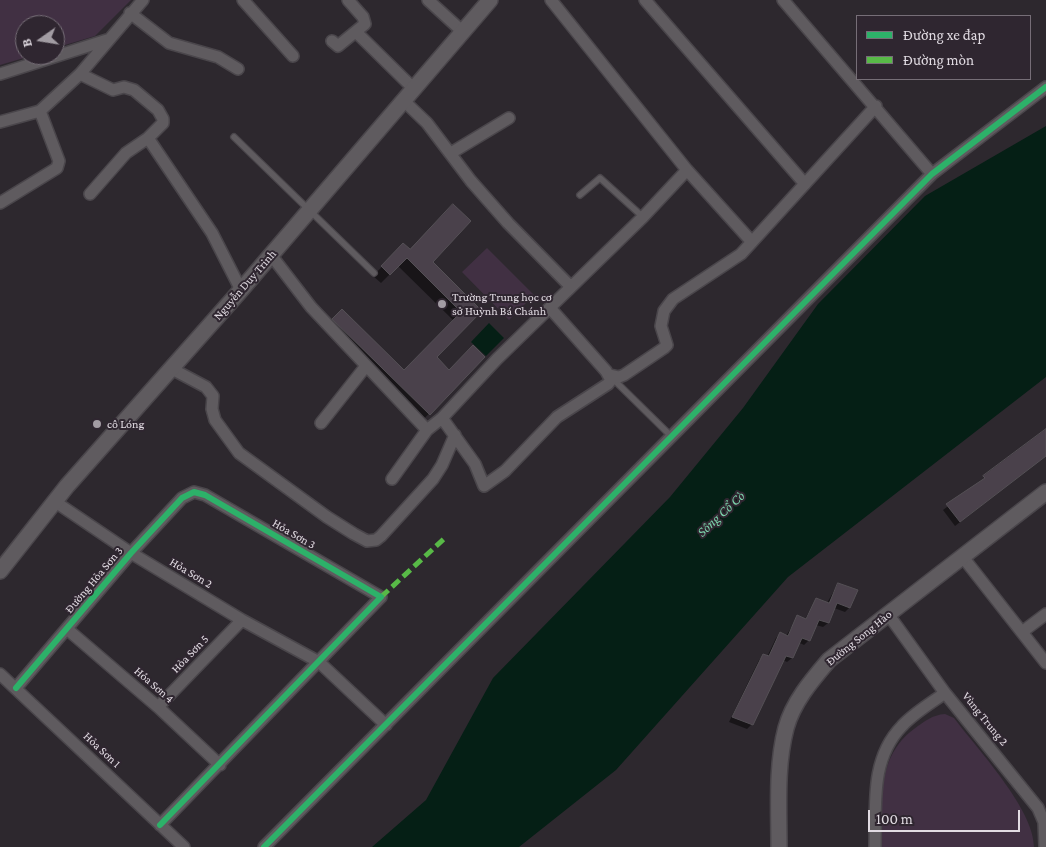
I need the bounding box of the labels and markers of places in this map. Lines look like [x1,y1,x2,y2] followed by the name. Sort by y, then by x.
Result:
[452,290,552,318] place label: Trường Trung học cơ sở Huỳnh Bá Chánh
[436,298,448,310] marker: Trường Trung học cơ sở Huỳnh Bá Chánh
[107,417,144,431] place label: cô Lóng
[91,418,103,430] marker: cô Lóng

